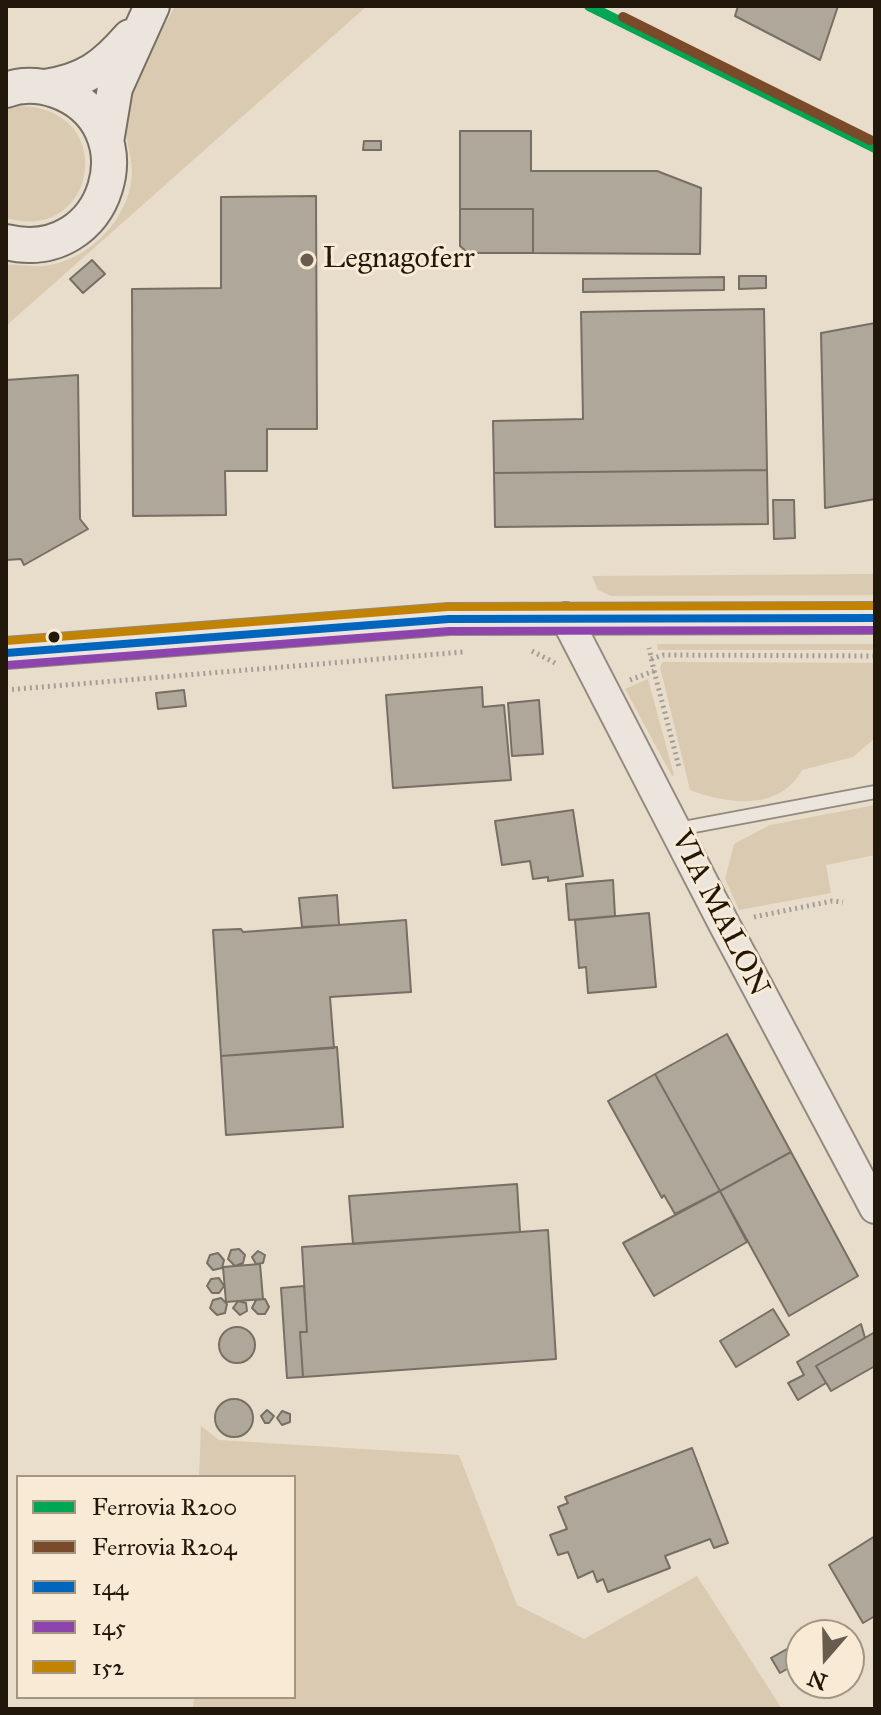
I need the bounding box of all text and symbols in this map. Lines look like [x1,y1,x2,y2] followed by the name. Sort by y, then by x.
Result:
[323,242,475,278] place label: Legnagoferr
[298,251,316,269] marker: Legnagoferr
[46,629,62,645] unlabelled marker
[662,825,776,1003] street label: VIA MALON
[16,1475,296,1699] legend
[92,1492,237,1522] text: Ferrovia R200
[92,1532,237,1562] text: Ferrovia R204
[92,1572,128,1602] text: 144
[92,1612,126,1642] text: 145
[785,1619,865,1699] north arrow
[92,1652,124,1682] text: 152
[804,1664,831,1696] text: N

